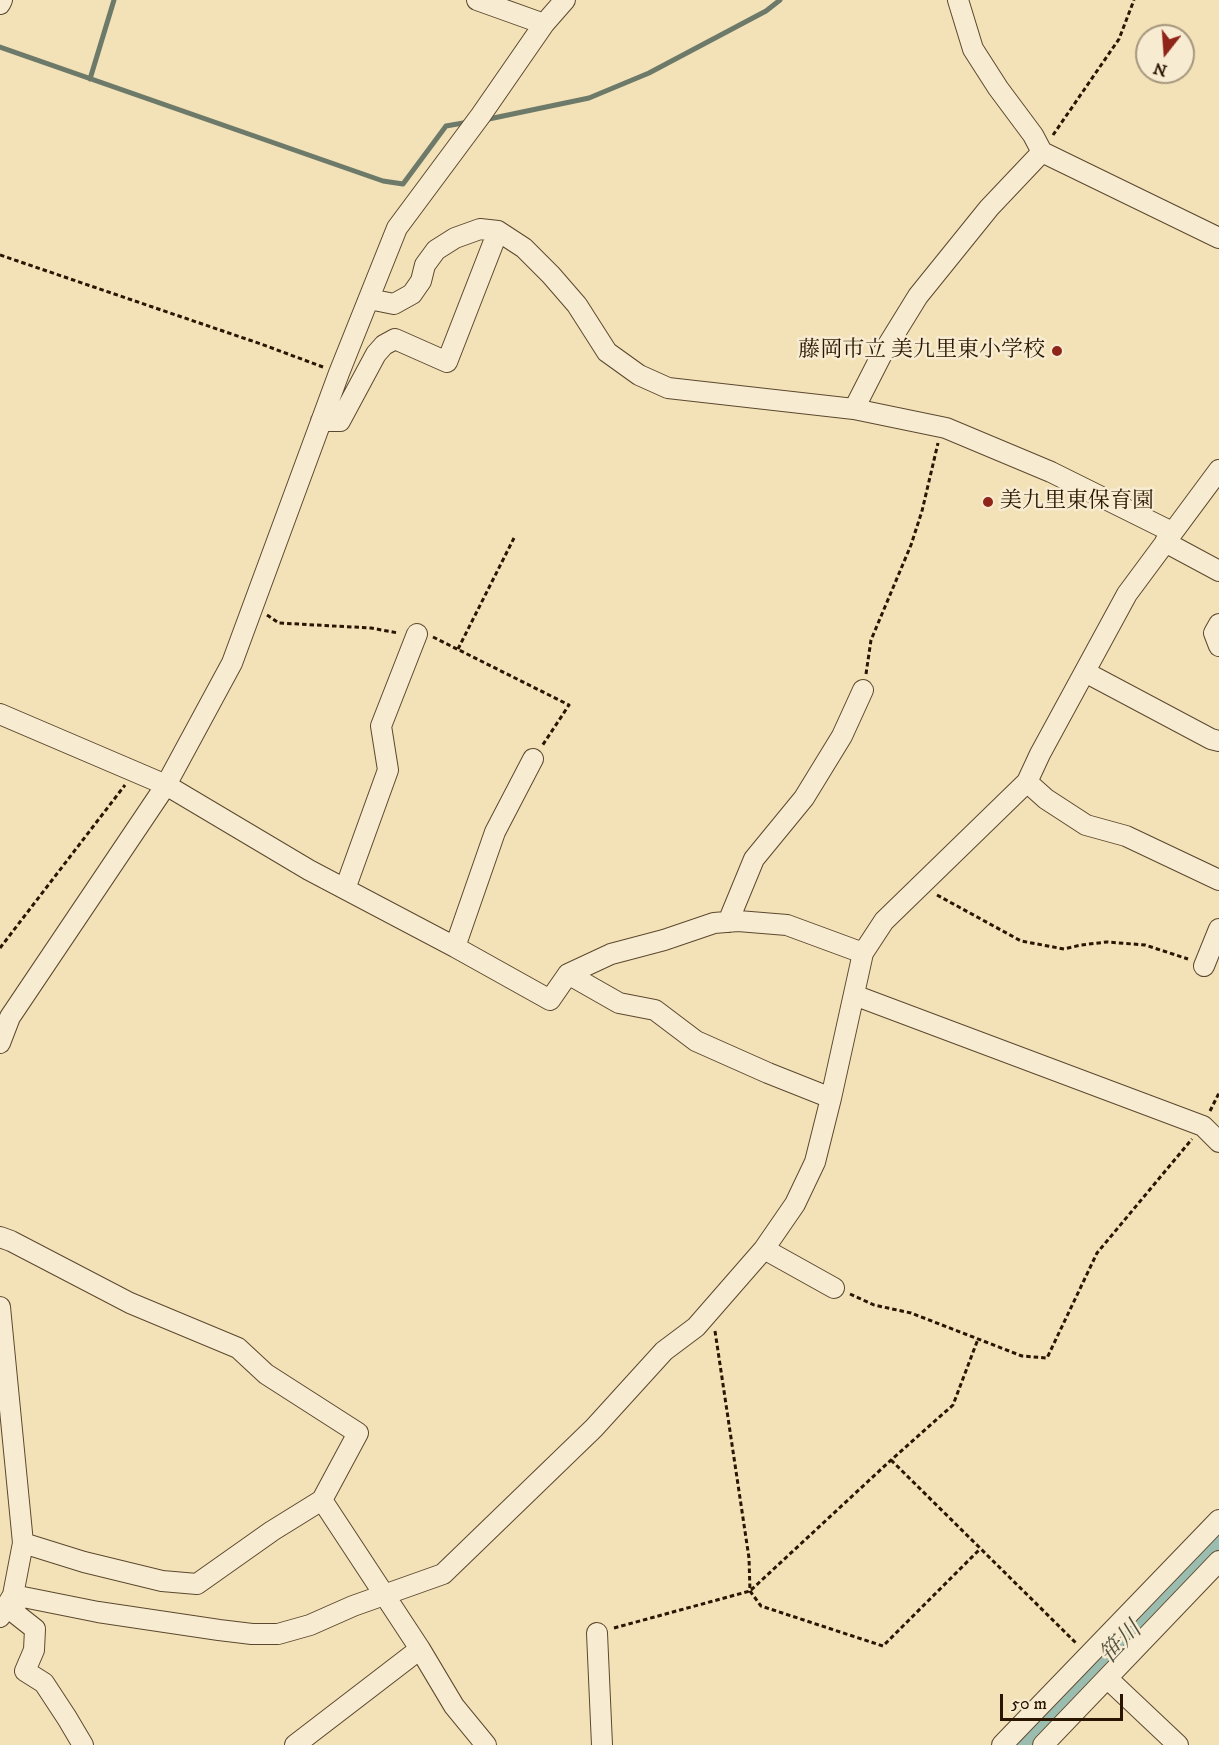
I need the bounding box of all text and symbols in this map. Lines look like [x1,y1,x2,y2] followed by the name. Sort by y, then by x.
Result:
[1135,24,1195,84] north arrow
[1151,58,1170,81] text: N
[798,338,1045,364] place label: 藤岡市立 美九里東小学校
[1050,344,1064,358] marker: 藤岡市立 美九里東小学校
[1000,489,1154,515] place label: 美九里東保育園
[981,495,995,509] marker: 美九里東保育園
[1095,1617,1149,1671] water label: 笹川
[1003,1682,1126,1720] scale bar
[1011,1693,1047,1715] text: 50 m

